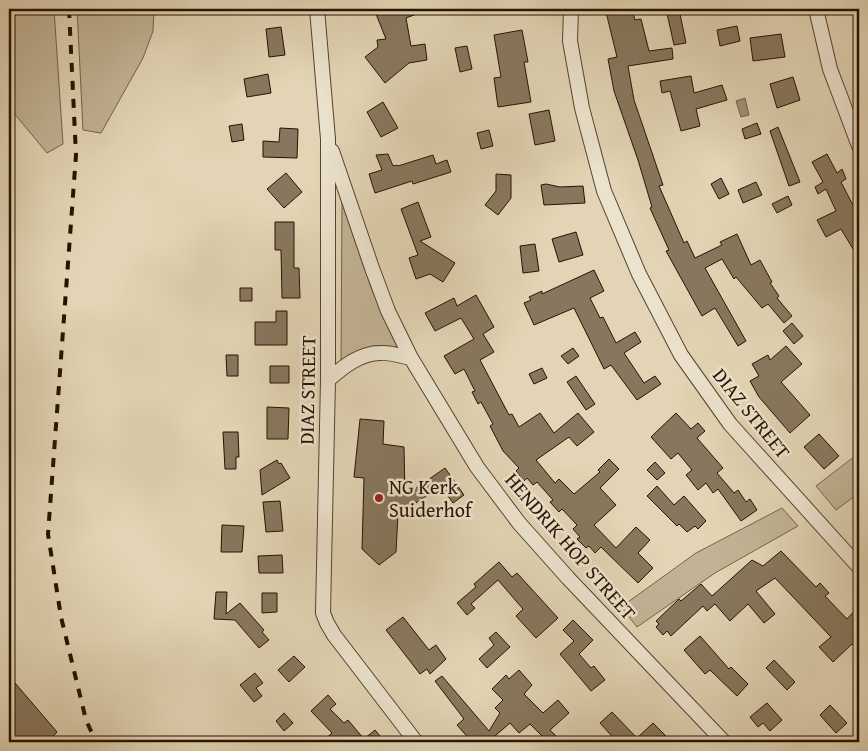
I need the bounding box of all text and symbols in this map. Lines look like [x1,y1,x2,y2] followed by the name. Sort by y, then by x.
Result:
[292,335,322,445] street label: DIAZ STREET
[706,361,798,465] street label: DIAZ STREET
[499,466,643,626] street label: HENDRIK HOP STREET
[389,472,474,524] place label: NG Kerk Suiderhof
[373,492,385,504] marker: NG Kerk Suiderhof

